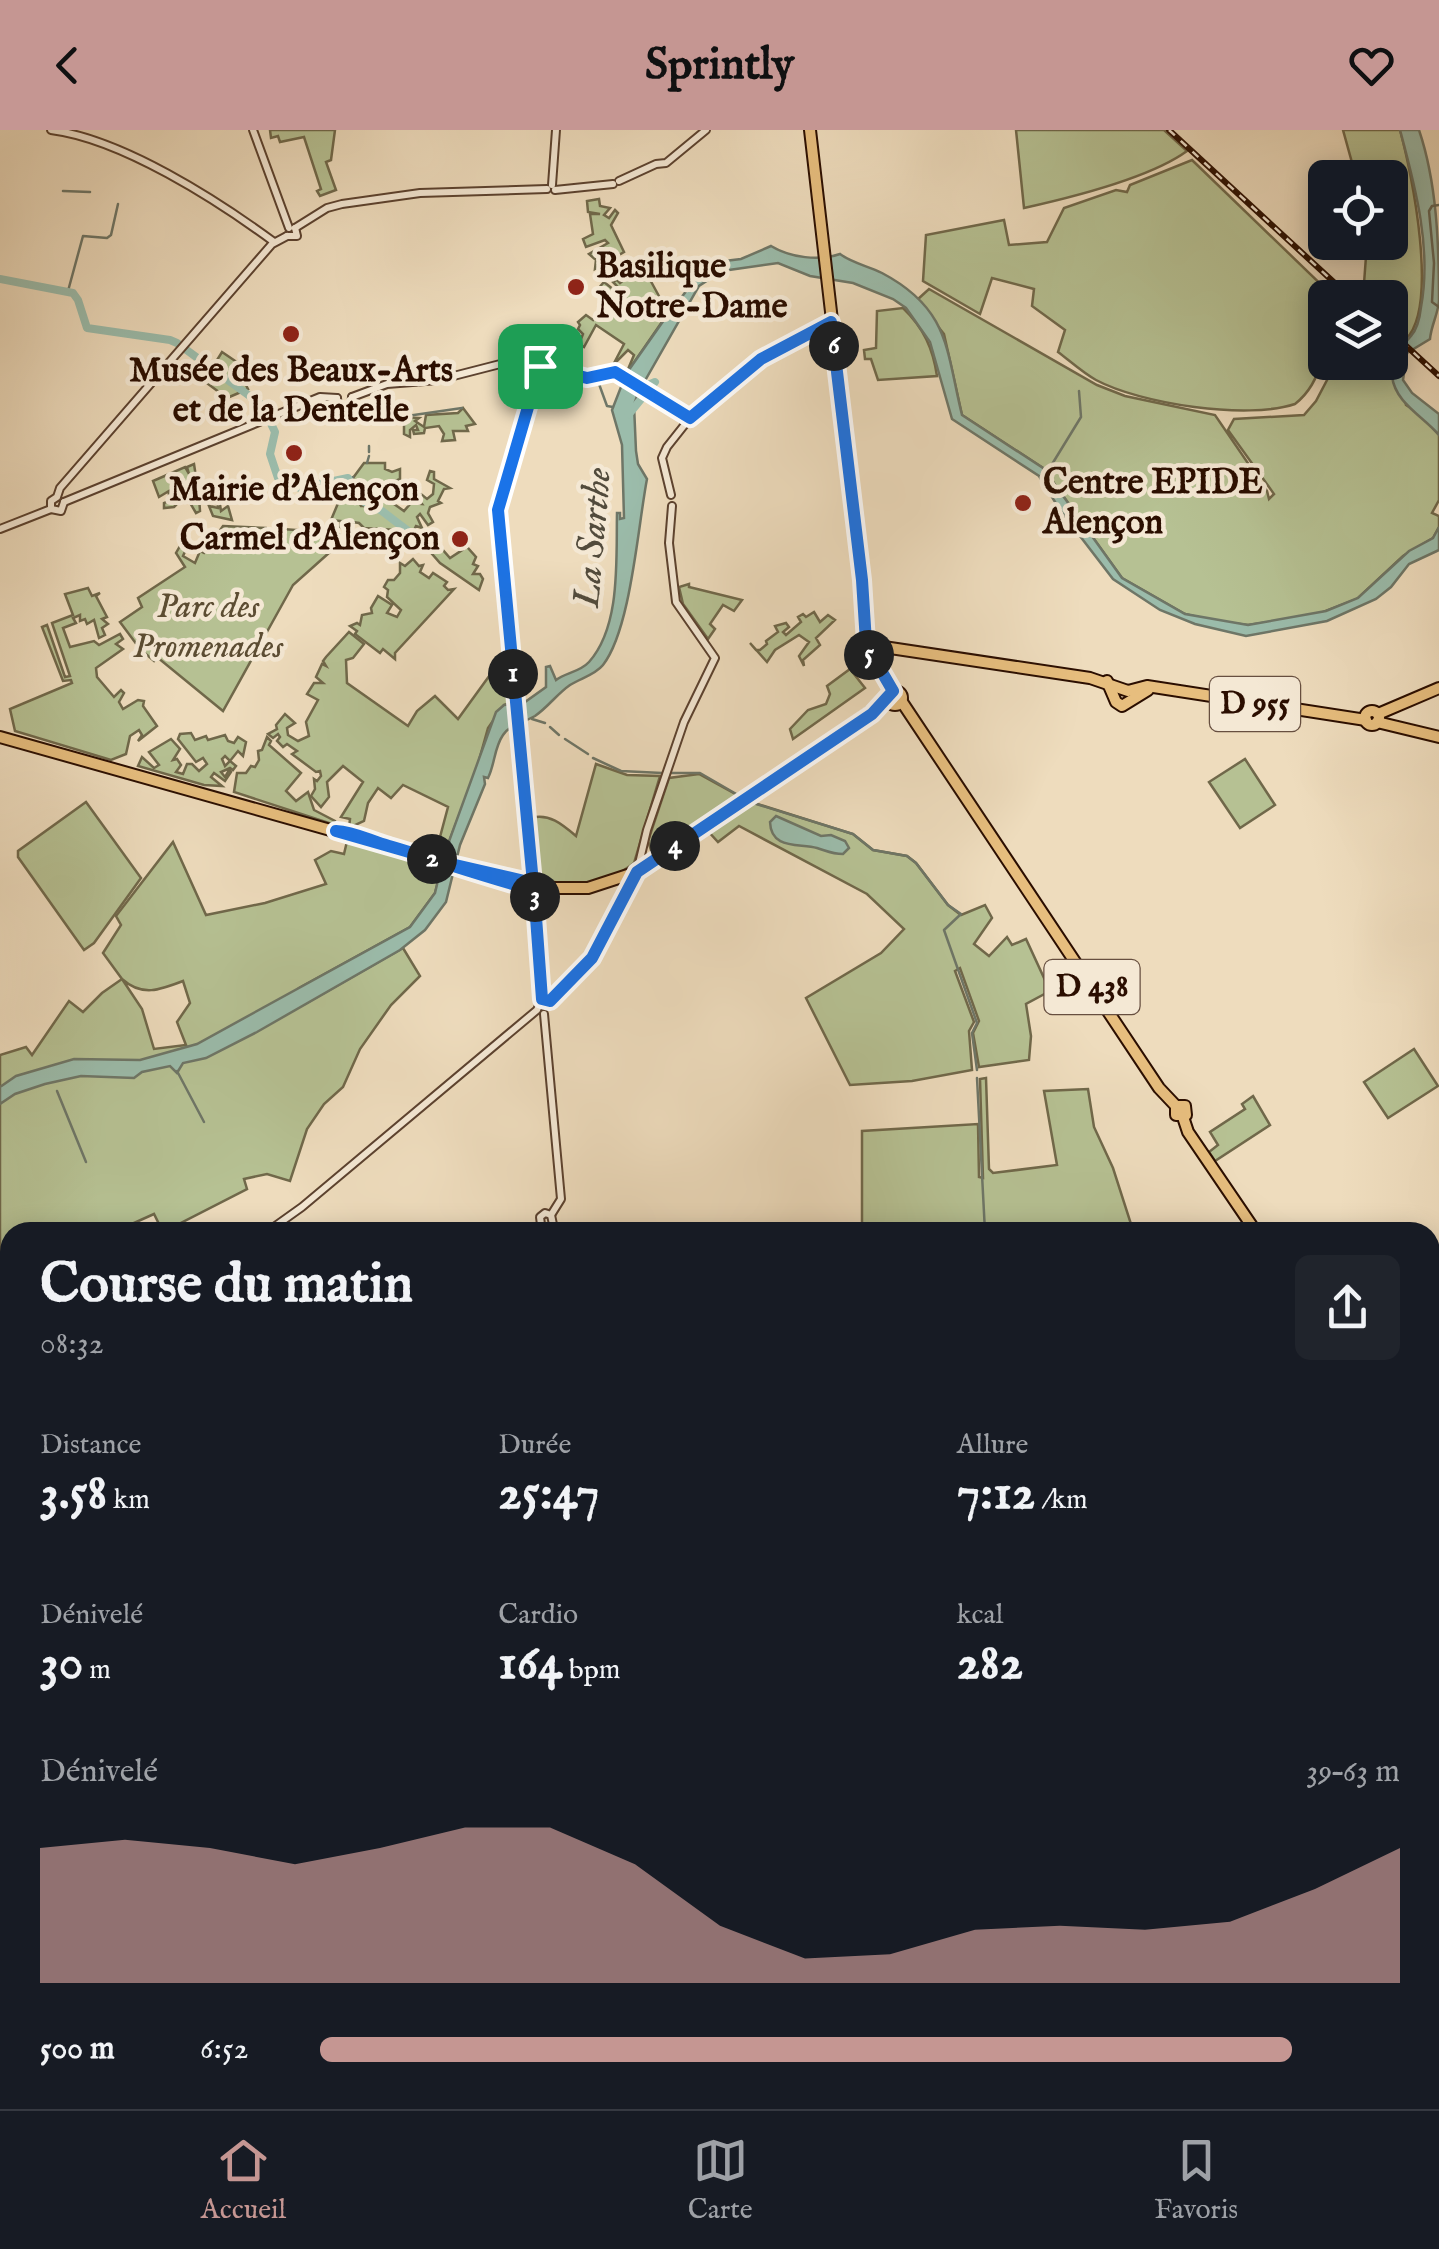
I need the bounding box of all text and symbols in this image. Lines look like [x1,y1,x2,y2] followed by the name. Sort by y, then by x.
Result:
[645,37,794,94] text: Sprintly
[40,38,95,93] icon: back
[1344,38,1399,93] icon: heart
[1308,160,1408,380] map controls
[1308,160,1408,260] button: locate
[595,245,788,330] place label: Basilique Notre-Dame
[565,276,587,298] marker: Basilique Notre-Dame
[1308,280,1408,380] button: layers
[809,321,859,371] pin: 6
[280,323,302,345] marker: Musée des Beaux-Arts et de la Dentelle
[498,324,583,409] pin
[828,328,840,363] text: 6
[513,339,568,394] icon: arrive
[129,349,453,434] place label: Musée des Beaux-Arts et de la Dentelle
[283,442,305,464] marker: Mairie d'Alençon
[1041,461,1263,546] place label: Centre EPIDE Alençon
[564,466,624,611] water label: La Sarthe
[169,468,419,513] place label: Mairie d'Alençon
[1012,492,1034,514] marker: Centre EPIDE Alençon
[180,517,440,562] place label: Carmel d'Alençon
[449,528,471,550] marker: Carmel d'Alençon
[133,585,284,670] park label: Parc des Promenades
[844,630,894,680] pin: 5
[864,637,874,672] text: 5
[488,649,538,699] pin: 1
[508,656,518,691] text: 1
[1210,677,1300,731] road number: D 955
[650,821,700,871] pin: 4
[668,828,682,863] text: 4
[407,834,457,884] pin: 2
[425,841,439,876] text: 2
[510,872,560,922] pin: 3
[530,879,540,914] text: 3
[1044,960,1140,1014] road number: D 438
[40,1251,413,1321] text: Course du matin
[1295,1255,1400,1360] button: share
[40,1324,104,1365] text: 08:32
[40,1428,141,1463] text: Distance
[498,1428,571,1463] text: Durée
[957,1428,1028,1463] text: Allure
[40,1463,107,1526] text: 3.58
[498,1463,599,1526] text: 25:47
[957,1463,1035,1526] text: 7:12
[107,1483,150,1518] text: km
[1035,1483,1088,1518] text: /km
[40,1598,143,1633] text: Dénivelé
[498,1598,578,1633] text: Cardio
[957,1598,1003,1633] text: kcal
[40,1633,83,1696] text: 30
[498,1633,563,1696] text: 164
[957,1633,1023,1696] text: 282
[83,1653,111,1688] text: m
[563,1653,620,1688] text: bpm
[40,1752,158,1793] text: Dénivelé
[1306,1752,1400,1793] text: 39–63 m
[40,2029,115,2070] text: 500 m
[200,2029,248,2070] text: 6:52
[201,2133,286,2228] tab: Accueil
[688,2133,753,2228] tab: Carte
[1154,2133,1238,2228] tab: Favoris

